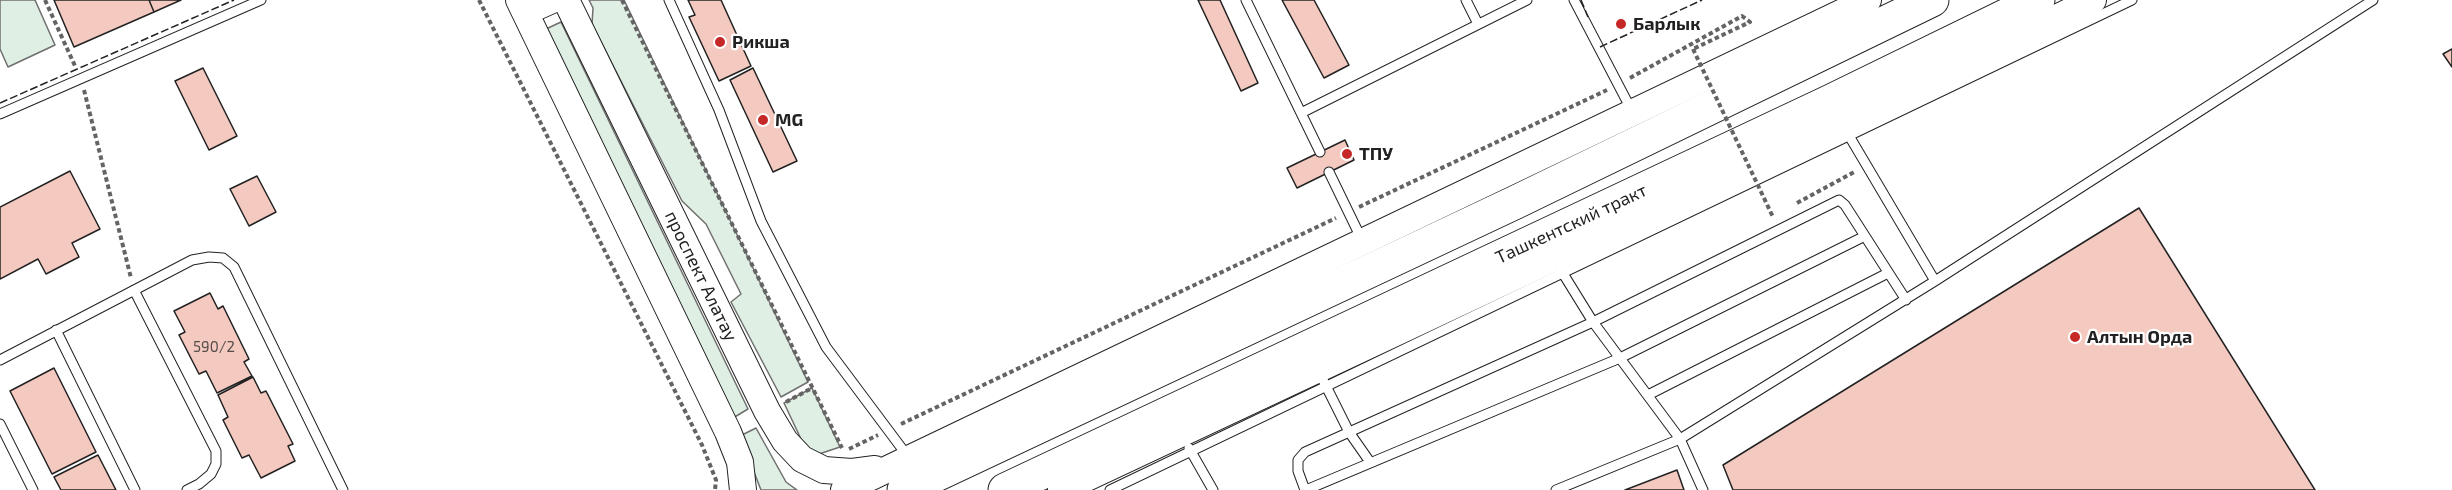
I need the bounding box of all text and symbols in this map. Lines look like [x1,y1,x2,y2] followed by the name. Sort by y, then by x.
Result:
[1633,13,1700,35] place label: Барлык
[1614,17,1628,31] marker: Барлык
[732,31,790,53] place label: Рикша
[713,35,727,49] marker: Рикша
[775,109,803,131] place label: MG
[756,113,770,127] marker: MG
[1359,143,1393,165] place label: ТПУ
[1340,147,1354,161] marker: ТПУ
[1492,179,1650,269] street label: Ташкентский тракт
[660,207,742,345] street label: проспект Алатау
[2087,326,2192,348] place label: Алтын Орда
[2068,330,2082,344] marker: Алтын Орда
[193,338,235,356] house number: 590/2

